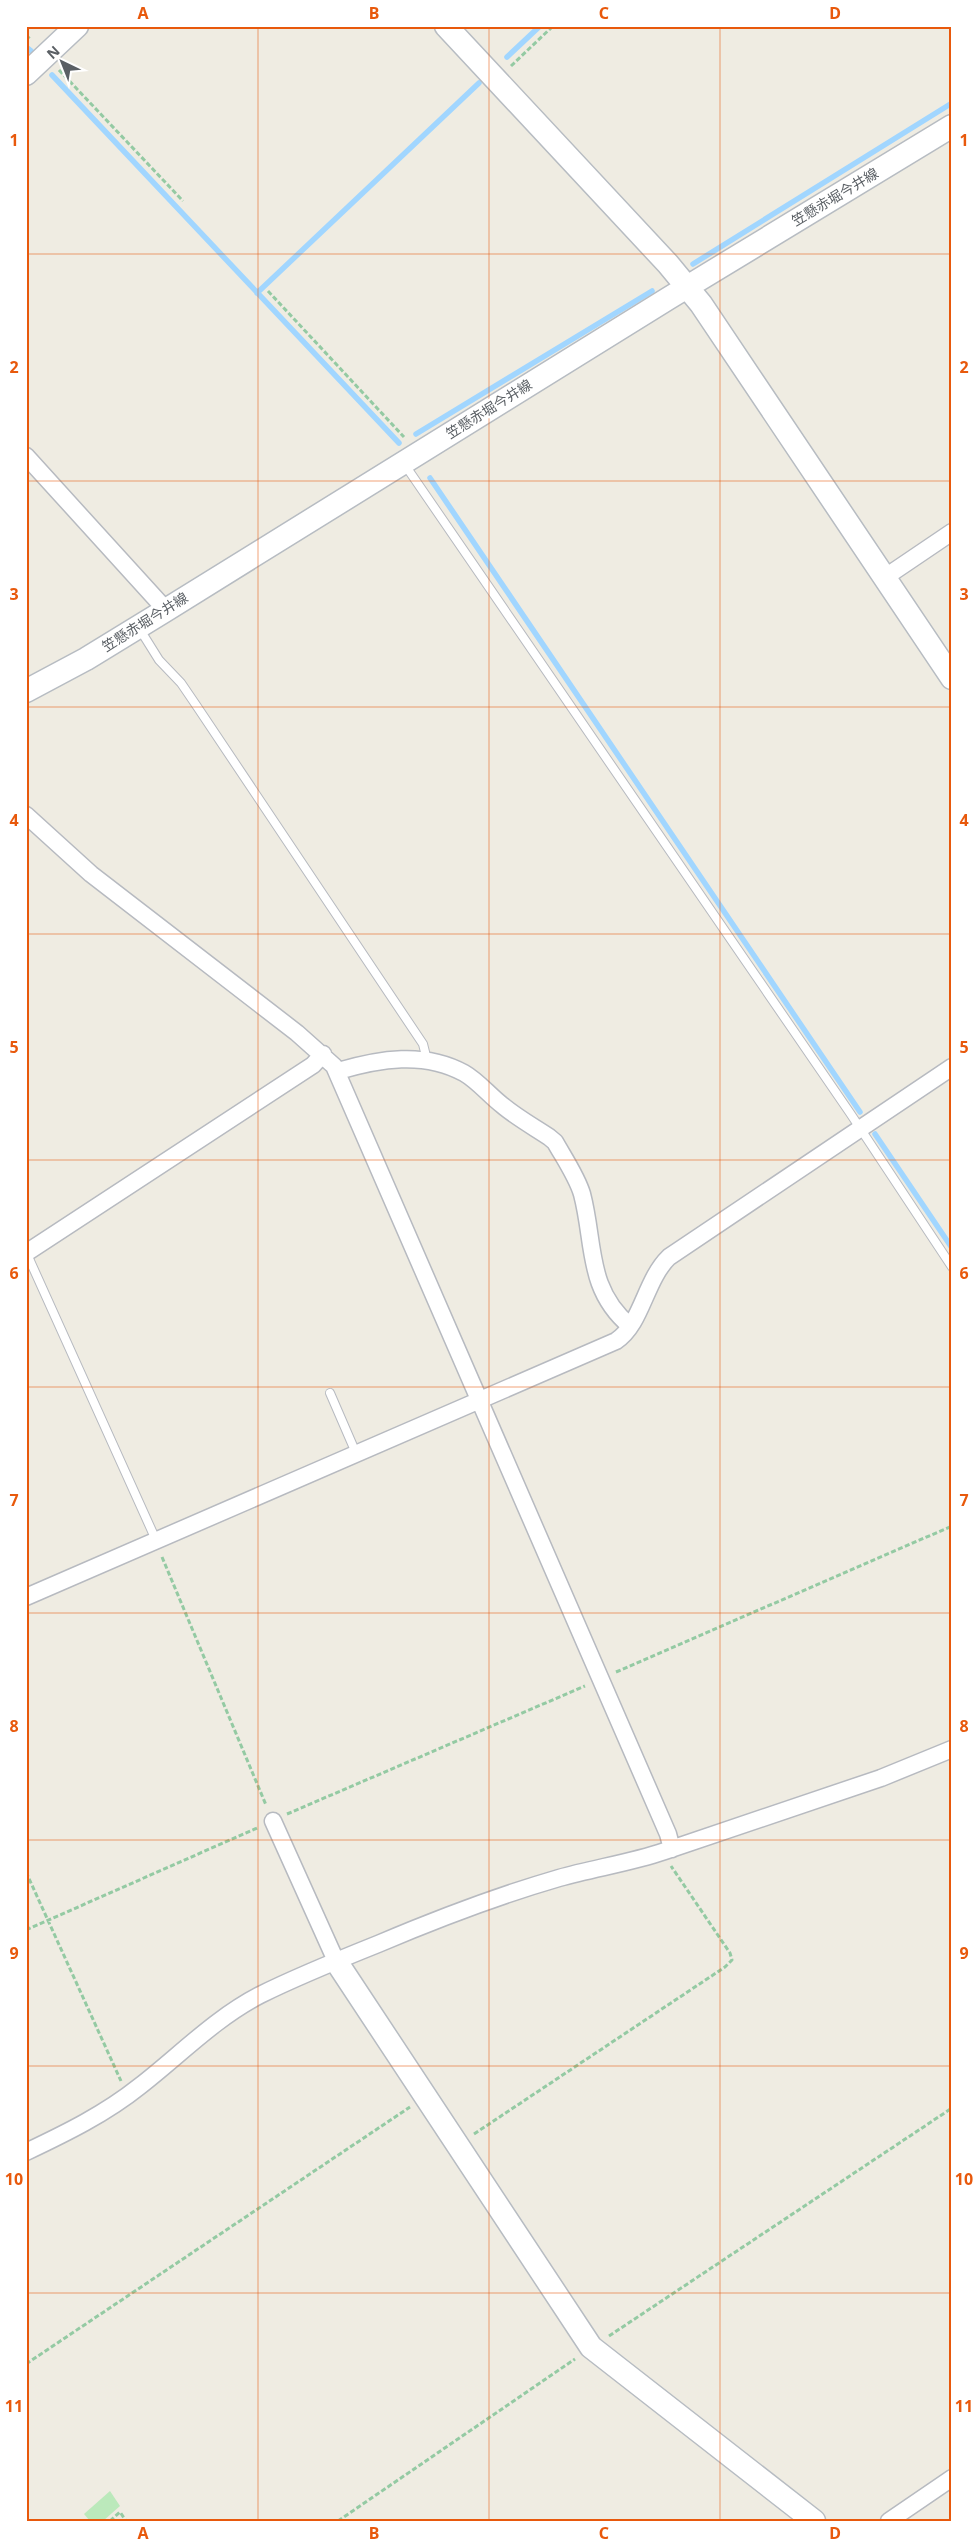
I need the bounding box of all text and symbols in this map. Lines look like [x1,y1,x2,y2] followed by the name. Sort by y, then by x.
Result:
[137,2,149,24] text: A
[369,2,379,24] text: B
[599,2,609,24] text: C
[829,2,841,24] text: D
[38,38,88,88] north arrow
[42,41,63,63] text: N
[9,129,19,151] text: 1
[959,129,969,151] text: 1
[788,163,882,230] street label: 笠懸赤堀今井線
[9,356,19,378] text: 2
[959,356,969,378] text: 2
[442,375,535,443] street label: 笠懸赤堀今井線
[9,583,19,605] text: 3
[959,583,969,605] text: 3
[98,588,191,656] street label: 笠懸赤堀今井線
[9,809,19,831] text: 4
[959,809,969,831] text: 4
[9,1036,19,1058] text: 5
[959,1036,969,1058] text: 5
[9,1262,19,1284] text: 6
[959,1262,969,1284] text: 6
[9,1489,19,1511] text: 7
[959,1489,969,1511] text: 7
[9,1715,19,1737] text: 8
[959,1715,969,1737] text: 8
[9,1942,19,1964] text: 9
[959,1942,969,1964] text: 9
[5,2168,23,2190] text: 10
[955,2168,973,2190] text: 10
[5,2395,23,2417] text: 11
[955,2395,973,2417] text: 11
[137,2522,149,2544] text: A
[369,2522,379,2544] text: B
[599,2522,609,2544] text: C
[829,2522,841,2544] text: D

